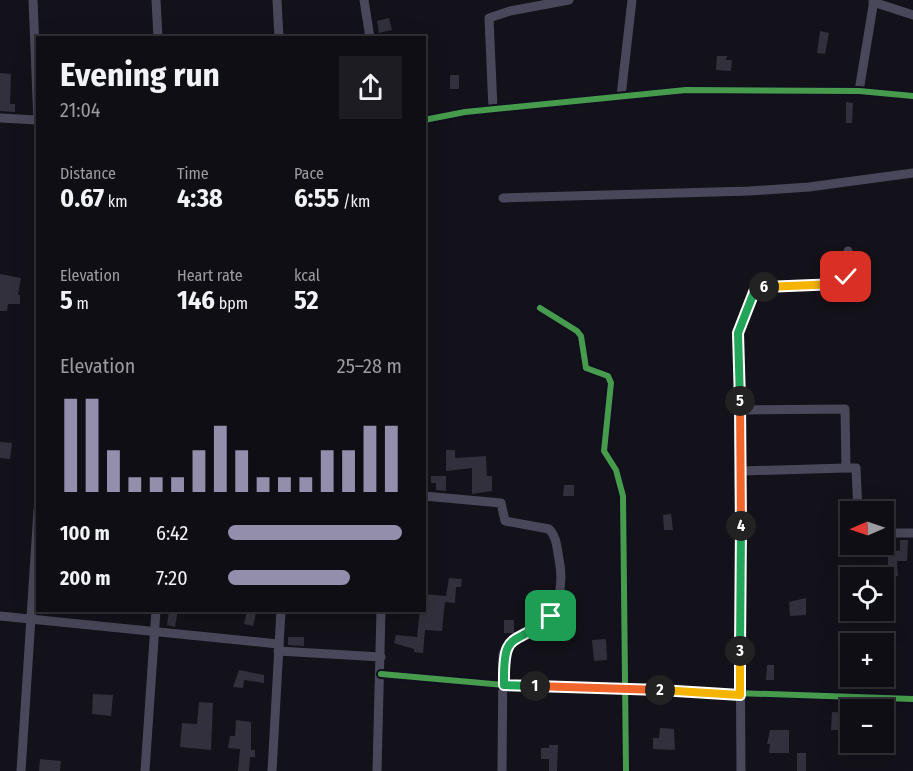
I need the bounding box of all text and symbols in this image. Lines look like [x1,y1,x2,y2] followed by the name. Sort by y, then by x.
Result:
[60,55,220,95] text: Evening run
[339,56,402,119] button: share
[60,98,101,122] text: 21:04
[60,164,116,183] text: Distance
[177,164,209,183] text: Time
[294,164,324,183] text: Pace
[60,183,104,214] text: 0.67
[177,183,223,214] text: 4:38
[294,183,339,214] text: 6:55
[104,192,128,211] text: km
[339,192,370,211] text: /km
[820,251,871,302] pin
[829,260,862,293] icon: check
[60,266,120,285] text: Elevation
[177,266,243,285] text: Heart rate
[294,266,320,285] text: kcal
[749,272,779,302] pin: 6
[760,277,768,296] text: 6
[60,285,73,316] text: 5
[177,285,215,316] text: 146
[294,285,319,316] text: 52
[73,294,89,313] text: m
[215,294,248,313] text: bpm
[60,354,135,378] text: Elevation
[337,354,402,378] text: 25–28 m
[725,386,755,416] pin: 5
[736,391,744,410] text: 5
[840,501,894,555] north arrow
[840,501,894,753] map controls
[726,511,756,541] pin: 4
[737,516,745,535] text: 4
[60,521,110,545] text: 100 m
[156,521,188,545] text: 6:42
[60,566,111,590] text: 200 m
[156,566,188,590] text: 7:20
[840,567,894,621] button: locate
[525,590,576,641] pin
[534,599,567,632] icon: arrive
[840,633,894,687] button: +
[725,636,755,666] pin: 3
[736,641,744,660] text: 3
[520,671,550,701] pin: 1
[645,675,675,705] pin: 2
[532,676,538,695] text: 1
[656,680,664,699] text: 2
[840,699,894,753] button: −

